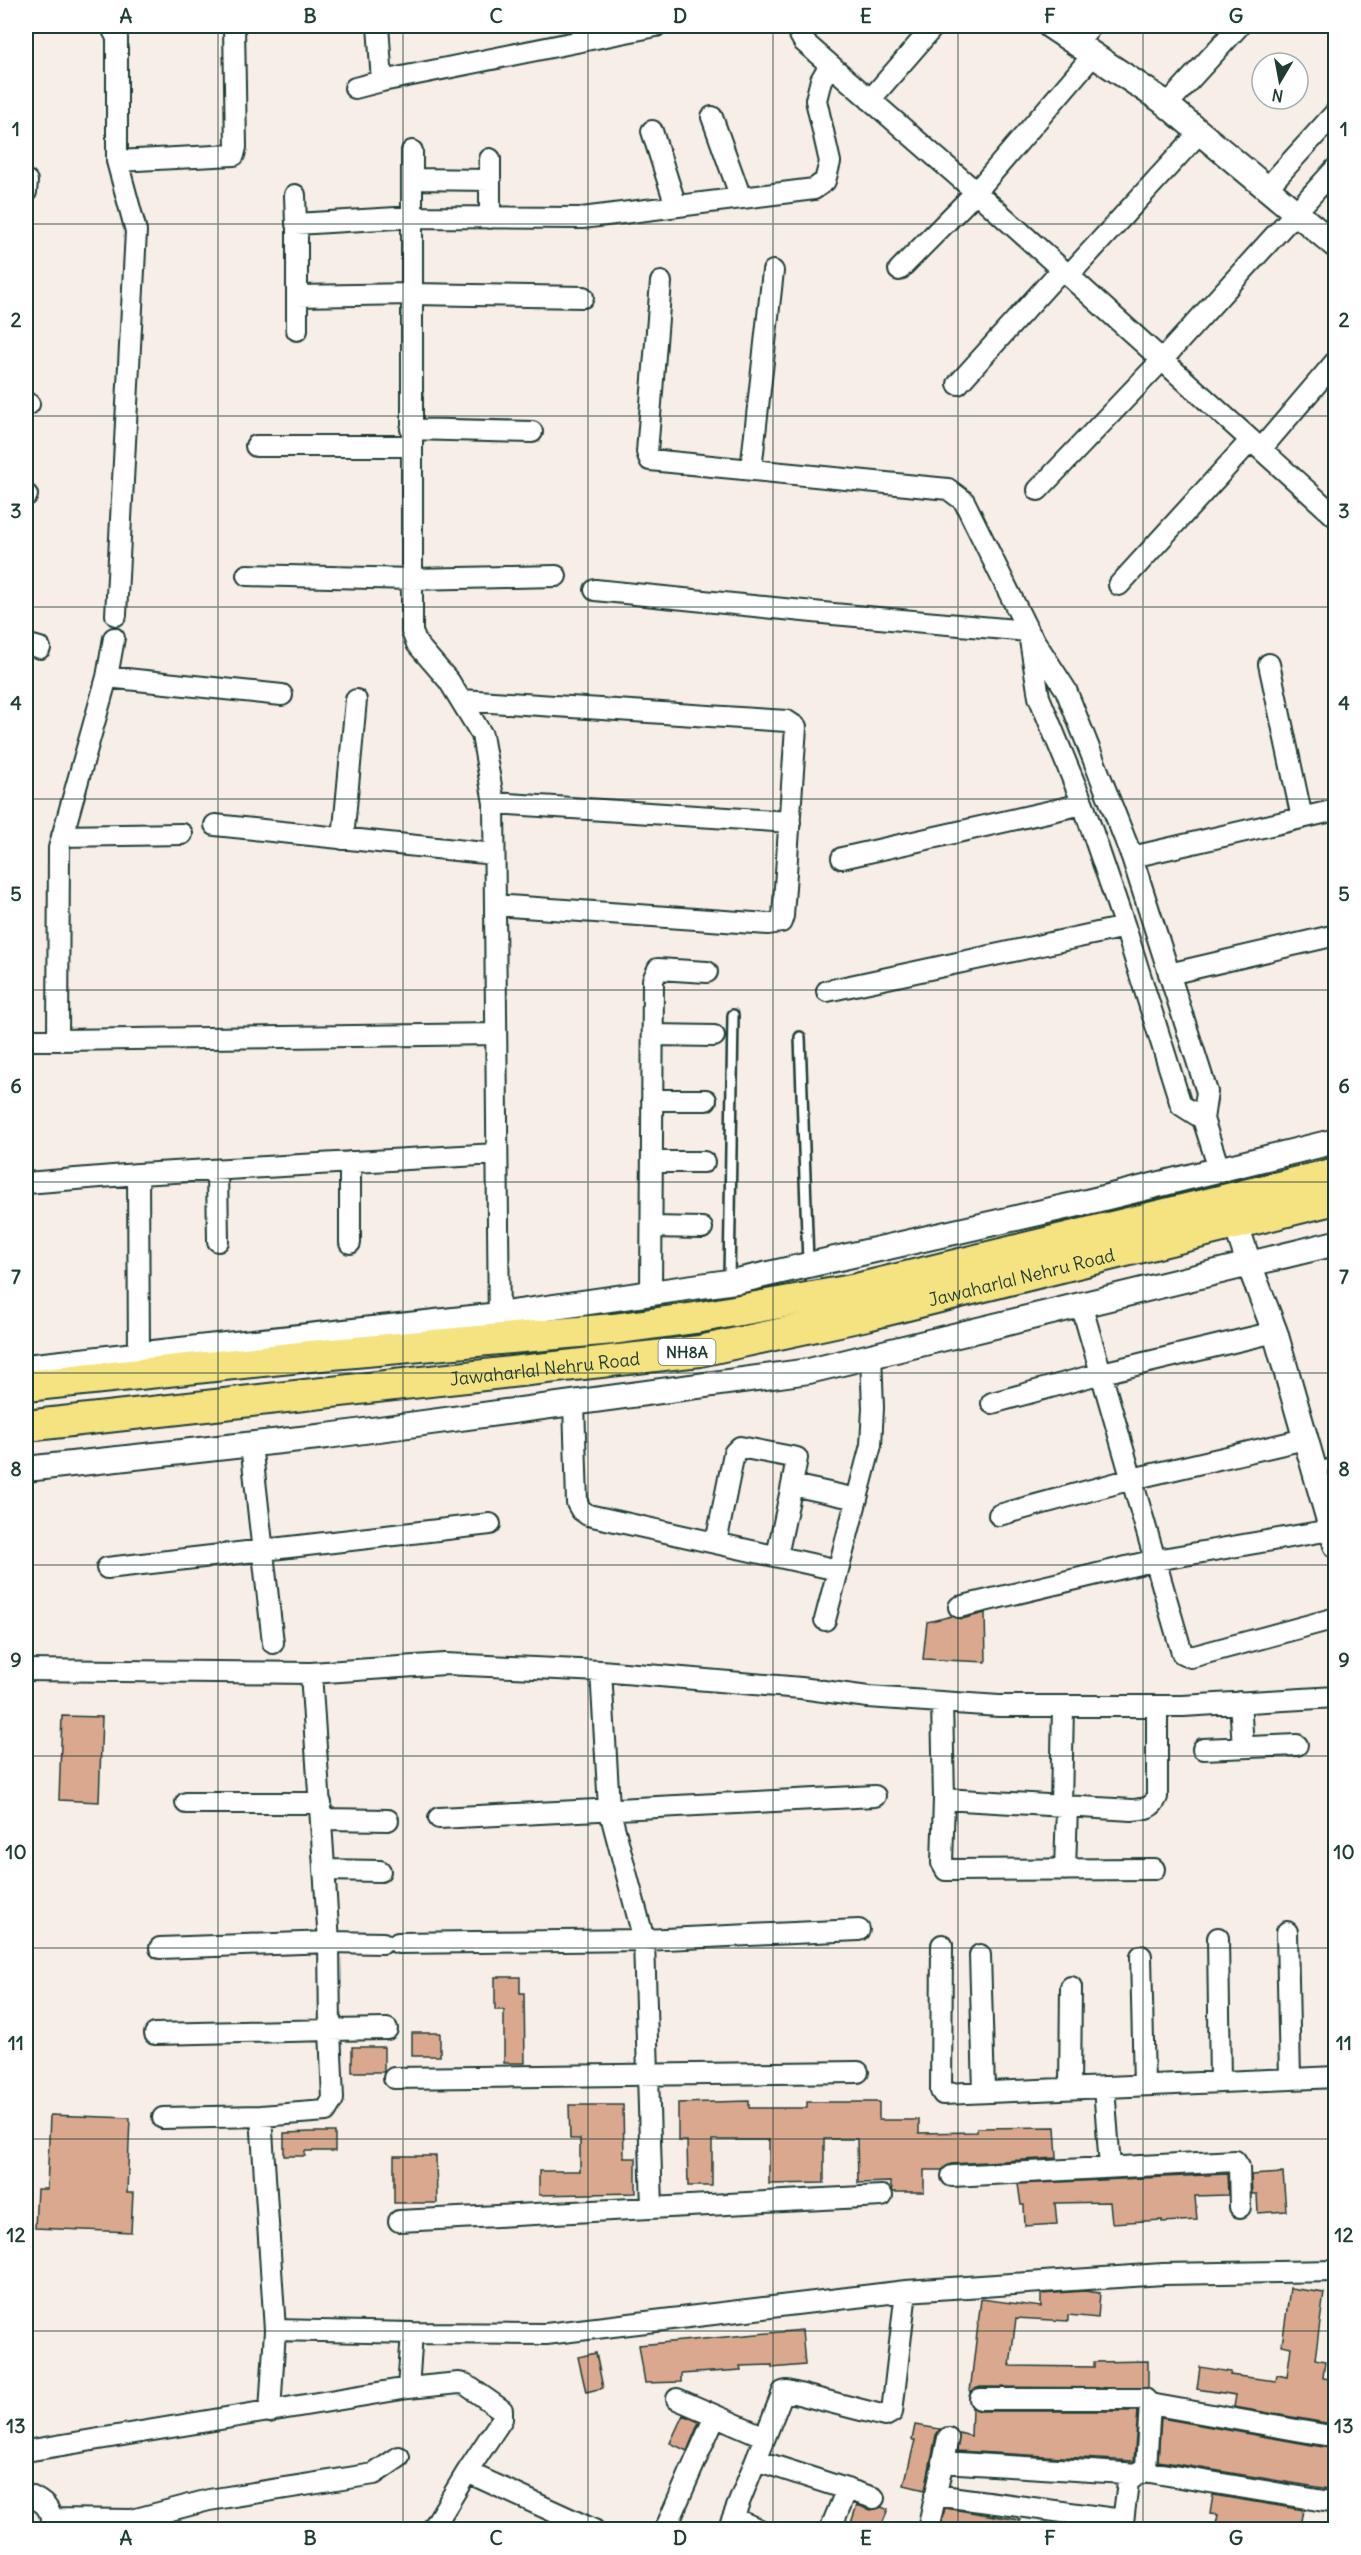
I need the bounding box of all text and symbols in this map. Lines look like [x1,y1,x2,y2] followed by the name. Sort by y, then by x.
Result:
[120,3,133,28] text: A
[303,3,317,28] text: B
[489,3,503,28] text: C
[673,3,687,28] text: D
[860,3,872,28] text: E
[1044,3,1056,28] text: F
[1229,3,1243,28] text: G
[1250,51,1310,111] north arrow
[1270,85,1285,107] text: N
[12,116,20,141] text: 1
[1340,116,1348,141] text: 1
[11,307,22,332] text: 2
[1339,307,1350,332] text: 2
[10,498,22,523] text: 3
[1338,498,1350,523] text: 3
[10,690,22,715] text: 4
[1338,690,1350,715] text: 4
[10,881,22,906] text: 5
[1338,881,1350,906] text: 5
[10,1073,22,1098] text: 6
[1338,1073,1350,1098] text: 6
[926,1243,1117,1311] street label: Jawaharlal Nehru Road
[11,1264,21,1289] text: 7
[1339,1264,1349,1289] text: 7
[658,1339,716,1365] road number: NH8A
[448,1346,642,1390] street label: Jawaharlal Nehru Road
[10,1456,22,1481] text: 8
[1338,1456,1350,1481] text: 8
[10,1647,22,1672] text: 9
[1338,1647,1350,1672] text: 9
[5,1839,27,1864] text: 10
[1333,1839,1355,1864] text: 10
[8,2030,24,2055] text: 11
[1336,2030,1352,2055] text: 11
[7,2222,25,2247] text: 12
[1335,2222,1353,2247] text: 12
[6,2413,26,2438] text: 13
[1334,2413,1354,2438] text: 13
[120,2525,133,2550] text: A
[303,2525,317,2550] text: B
[489,2525,503,2550] text: C
[673,2525,687,2550] text: D
[860,2525,872,2550] text: E
[1044,2525,1056,2550] text: F
[1229,2525,1243,2550] text: G

